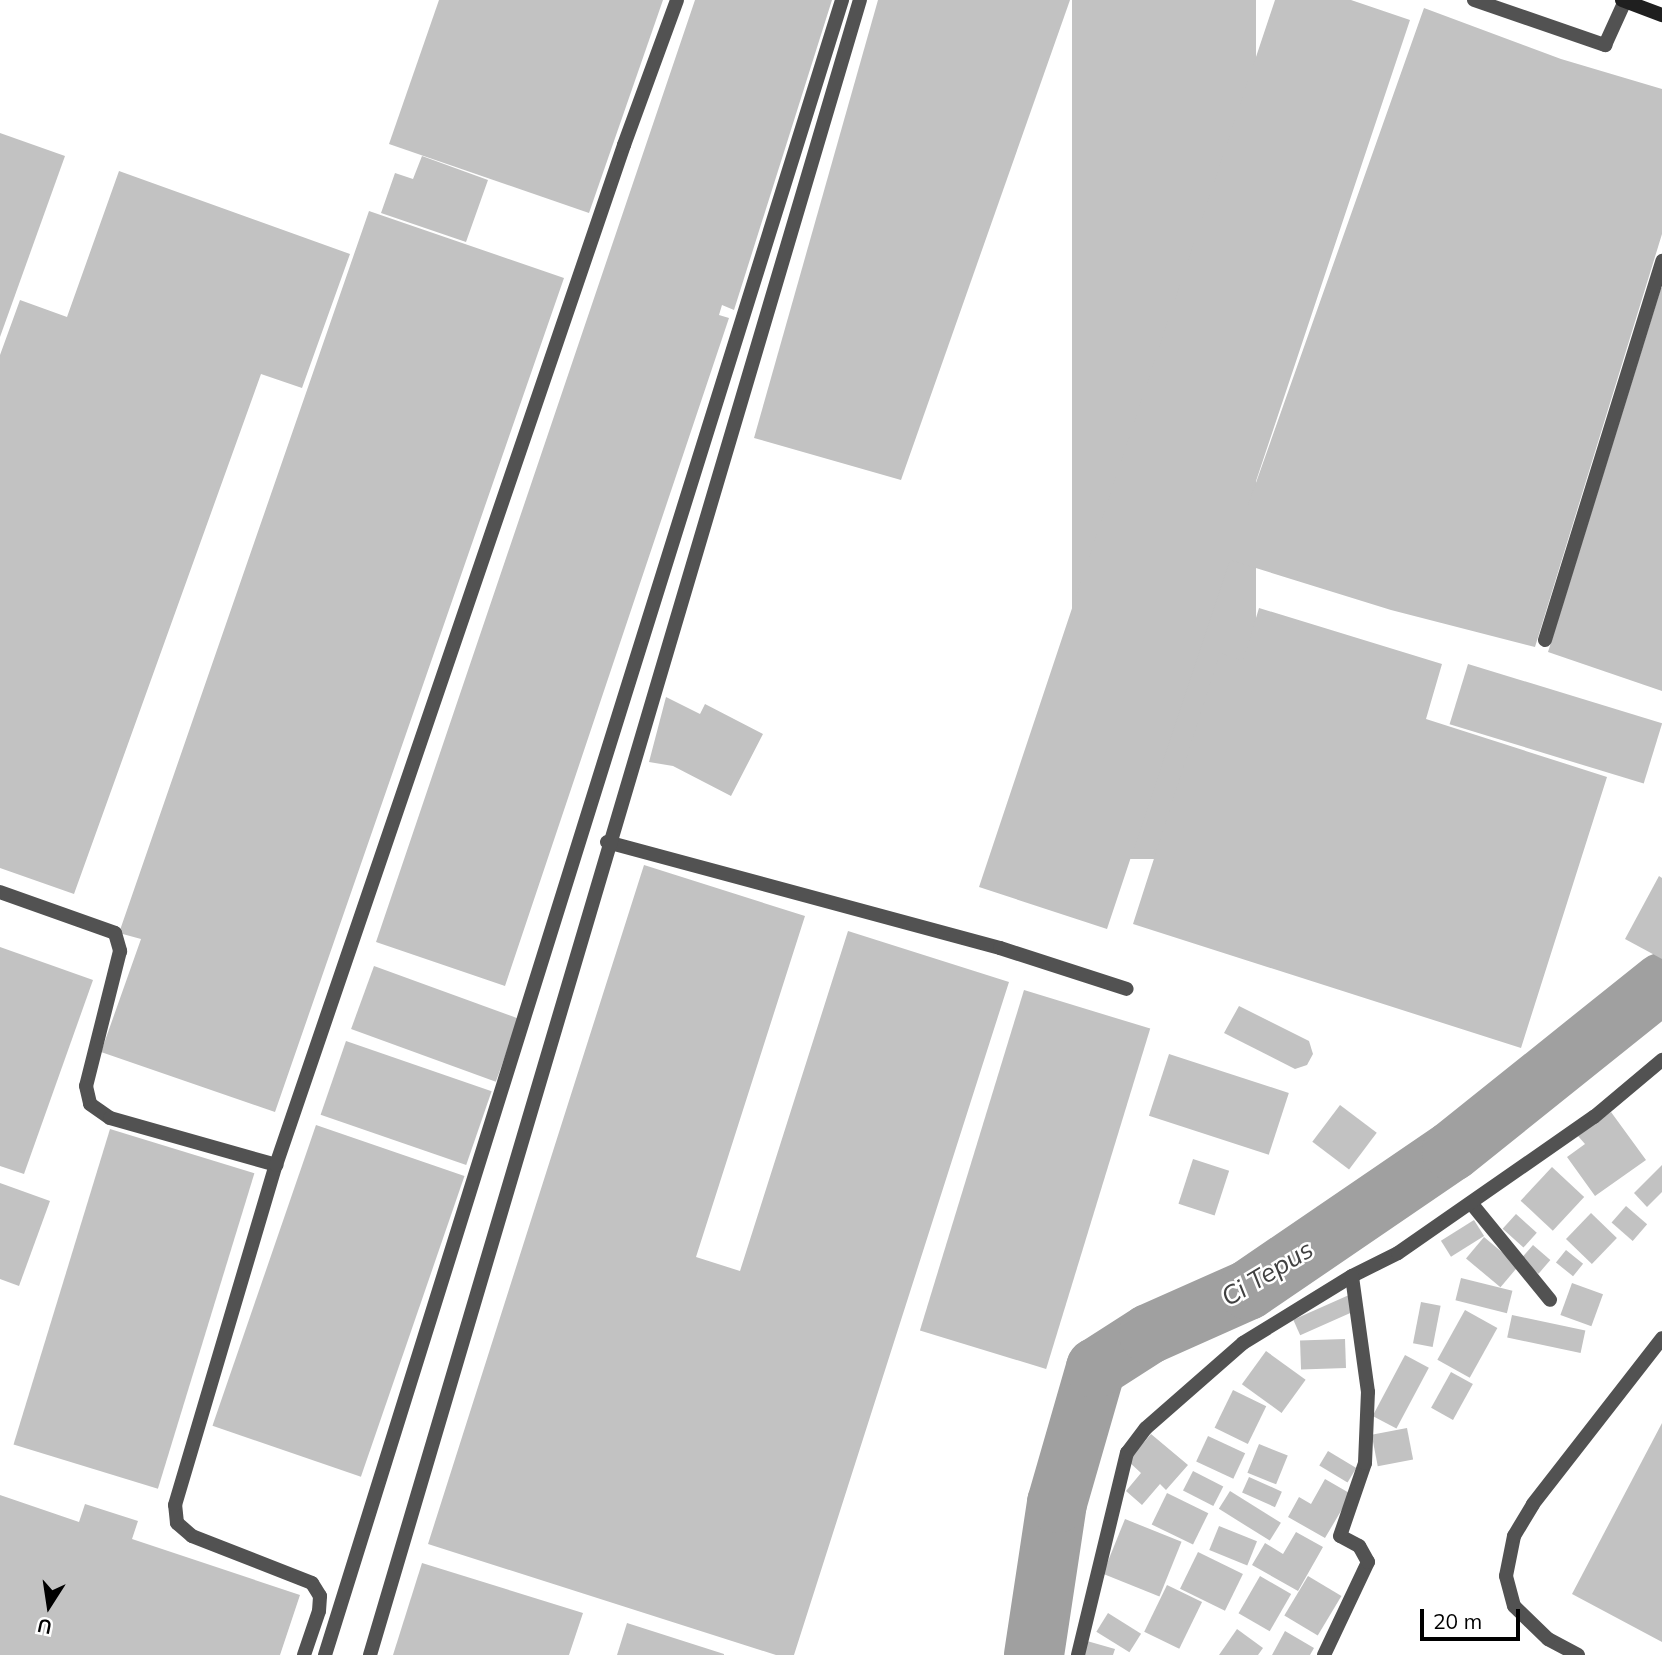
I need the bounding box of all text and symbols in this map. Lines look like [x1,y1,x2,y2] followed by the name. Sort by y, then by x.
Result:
[1215,1233,1319,1313] water label: Ci Tepus
[14,1571,84,1641] north arrow
[1424,1596,1524,1640] scale bar
[1433,1608,1482,1634] text: 20 m
[35,1613,54,1640] text: U

